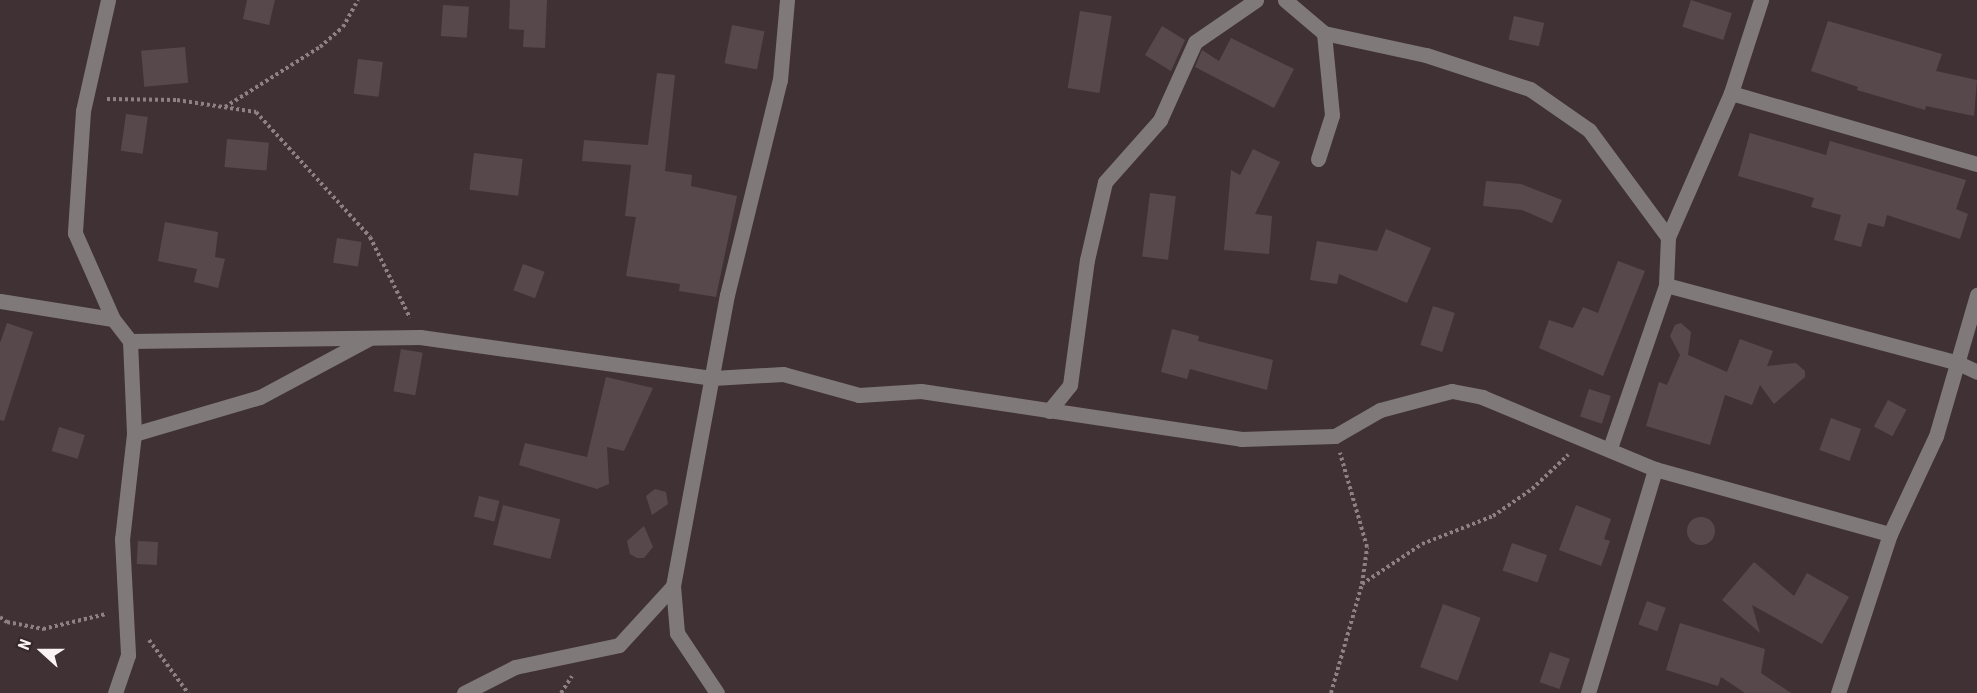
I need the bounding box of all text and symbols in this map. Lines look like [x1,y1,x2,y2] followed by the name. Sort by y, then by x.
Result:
[12,621,72,681] north arrow
[14,636,35,652] text: N

